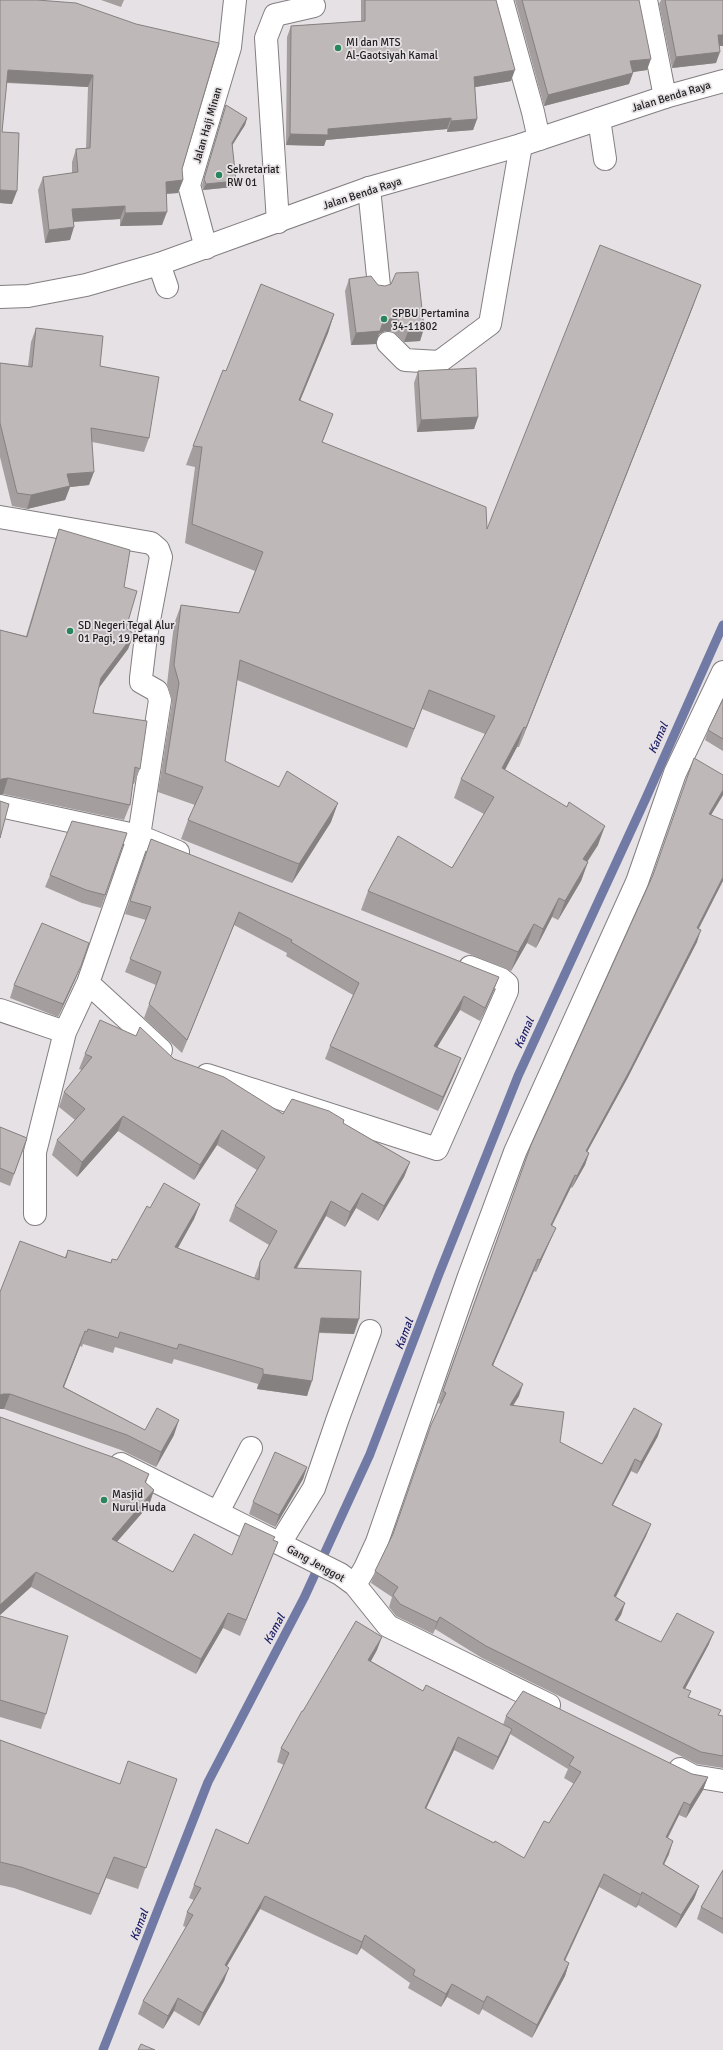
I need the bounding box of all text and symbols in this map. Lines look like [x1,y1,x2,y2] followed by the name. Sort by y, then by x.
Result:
[346,36,438,62] place label: MI dan MTS Al-Gaotsiyah Kamal
[333,43,343,53] marker: MI dan MTS Al-Gaotsiyah Kamal
[630,78,713,115] street label: Jalan Benda Raya
[190,86,225,165] street label: Jalan Haji Minan
[227,163,280,189] place label: Sekretariat RW 01
[214,170,224,180] marker: Sekretariat RW 01
[321,174,404,212] street label: Jalan Benda Raya
[392,307,470,333] place label: SPBU Pertamina 34-11802
[379,314,389,324] marker: SPBU Pertamina 34-11802
[78,619,174,645] place label: SD Negeri Tegal Alur 01 Pagi, 19 Petang
[65,626,75,636] marker: SD Negeri Tegal Alur 01 Pagi, 19 Petang
[645,719,672,756] water label: Kamal
[511,1014,538,1051] water label: Kamal
[392,1315,418,1352] water label: Kamal
[112,1488,166,1514] place label: Masjid Nurul Huda
[99,1495,109,1505] marker: Masjid Nurul Huda
[284,1542,347,1585] street label: Gang Jenggot
[260,1610,289,1647] water label: Kamal
[127,1906,153,1943] water label: Kamal

